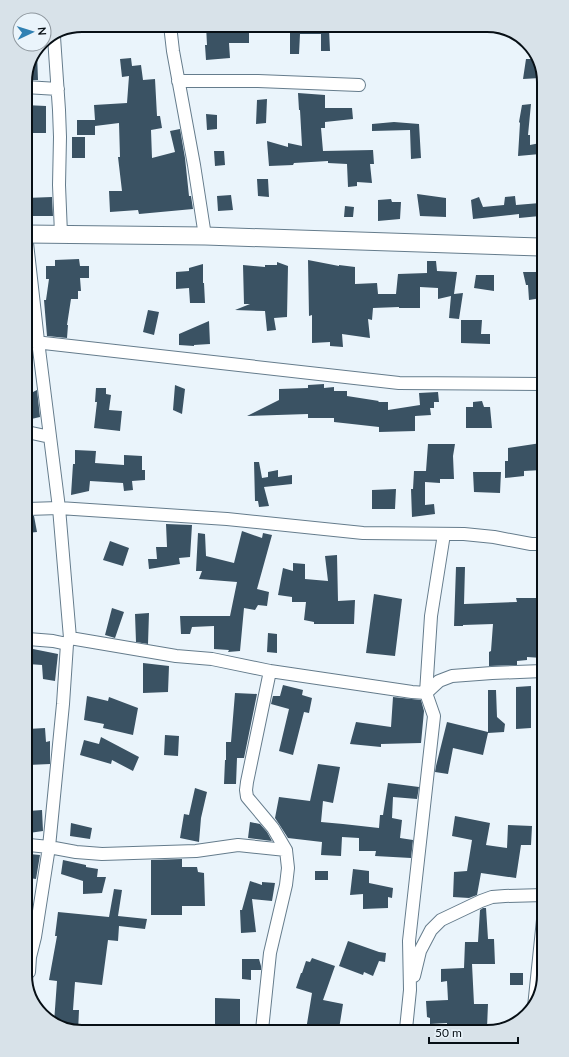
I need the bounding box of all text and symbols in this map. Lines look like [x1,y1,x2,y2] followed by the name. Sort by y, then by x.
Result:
[12,12,52,52] north arrow
[36,27,49,36] text: N
[429,1019,518,1045] scale bar
[435,1025,462,1040] text: 50 m

